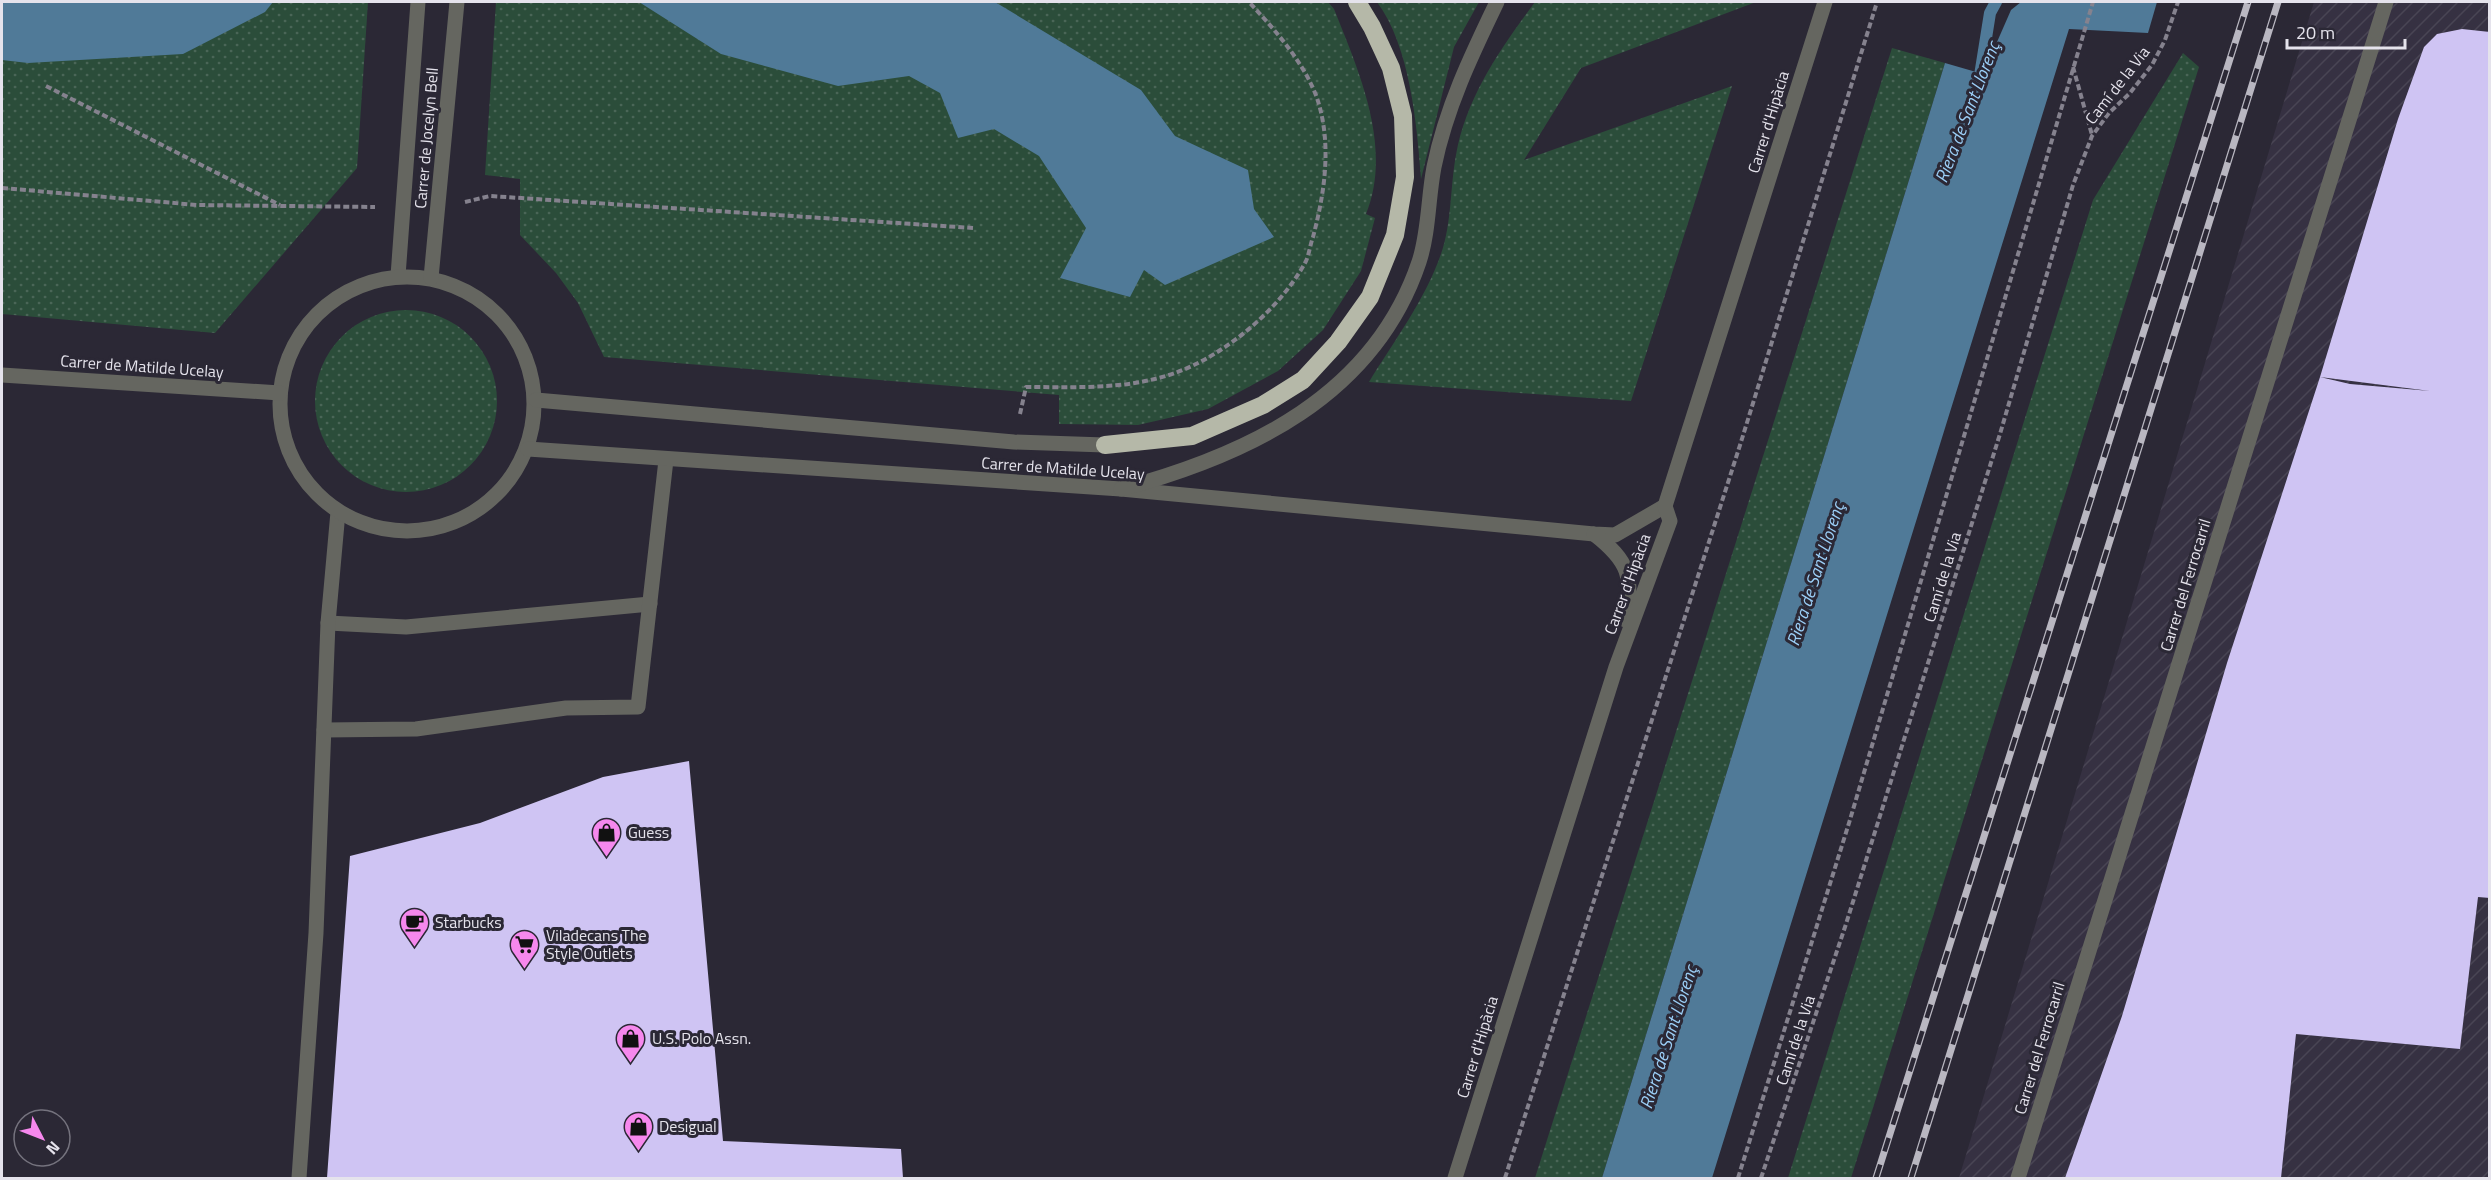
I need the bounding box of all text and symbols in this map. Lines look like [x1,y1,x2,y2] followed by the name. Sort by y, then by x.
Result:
[2287,12,2406,50] scale bar
[2296,19,2335,46] text: 20 m
[1928,36,2007,186] water label: Riera de Sant Llorenç
[2079,41,2155,129] street label: Camí de la Via
[408,66,444,210] street label: Carrer de Jocelyn Bell
[1741,68,1795,176] street label: Carrer d'Hipàcia
[60,348,225,384] street label: Carrer de Matilde Ucelay
[981,450,1146,486] street label: Carrer de Matilde Ucelay
[1779,497,1851,649] water label: Riera de Sant Llorenç
[2153,516,2217,654] street label: Carrer del Ferrocarril
[1917,529,1967,625] street label: Camí de la Via
[1598,530,1656,638] street label: Carrer d'Hipàcia
[591,816,623,858] shop icon: Guess
[628,820,669,844] place label: Guess
[398,906,430,948] cafe icon: Starbucks
[435,910,502,934] place label: Starbucks
[546,923,647,965] place label: Viladecans The Style Outlets
[509,928,541,970] supermarket icon: Viladecans The Style Outlets
[1632,960,1704,1112] water label: Riera de Sant Llorenç
[2007,979,2071,1117] street label: Carrer del Ferrocarril
[1769,992,1821,1088] street label: Camí de la Via
[1450,993,1504,1101] street label: Carrer d'Hipàcia
[615,1022,647,1064] shop icon: U.S. Polo Assn.
[652,1026,751,1050] place label: U.S. Polo Assn.
[12,1108,72,1168] north arrow
[622,1110,654,1152] shop icon: Desigual
[659,1114,717,1138] place label: Desigual
[41,1136,66,1160] text: N

